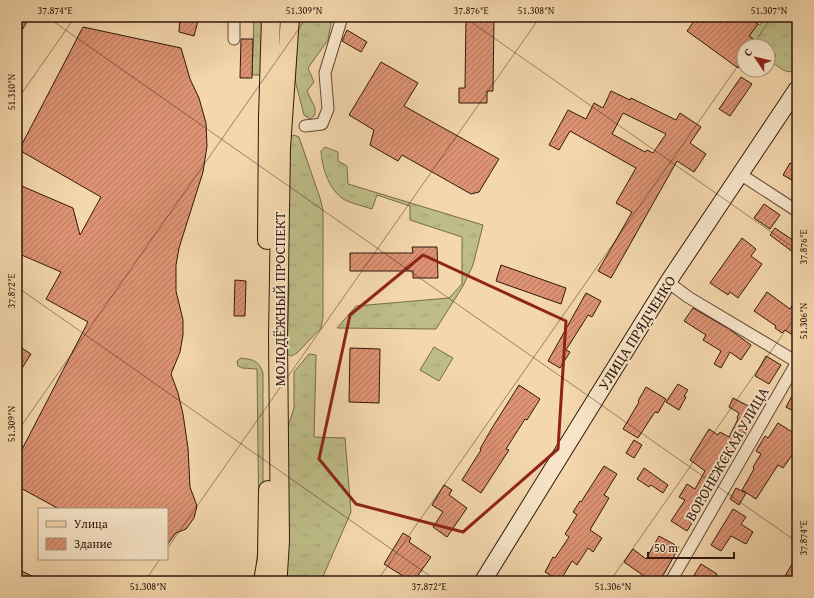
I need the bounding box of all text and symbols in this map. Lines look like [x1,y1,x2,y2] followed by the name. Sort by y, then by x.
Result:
[37,3,73,18] text: 37.874°E
[286,3,323,18] text: 51.309°N
[453,3,489,18] text: 37.876°E
[518,3,555,18] text: 51.308°N
[751,3,788,18] text: 51.307°N
[736,38,776,78] north arrow
[739,45,756,59] text: С
[4,73,19,110] text: 51.310°N
[269,211,290,386] street label: МОЛОДЁЖНЫЙ ПРОСПЕКТ
[796,229,811,265] text: 37.876°E
[593,271,680,394] street label: УЛИЦА ПРЯДЧЕНКО
[4,273,19,309] text: 37.872°E
[796,302,811,339] text: 51.306°N
[680,383,774,525] street label: ВОРОНЕЖСКАЯ УЛИЦА
[4,405,19,442] text: 51.309°N
[38,508,168,560] legend
[74,515,108,532] text: Улица
[796,520,811,556] text: 37.874°E
[648,534,734,560] scale bar
[74,535,113,552] text: Здание
[654,539,678,556] text: 50 m
[130,579,167,594] text: 51.308°N
[411,579,447,594] text: 37.872°E
[595,579,632,594] text: 51.306°N

